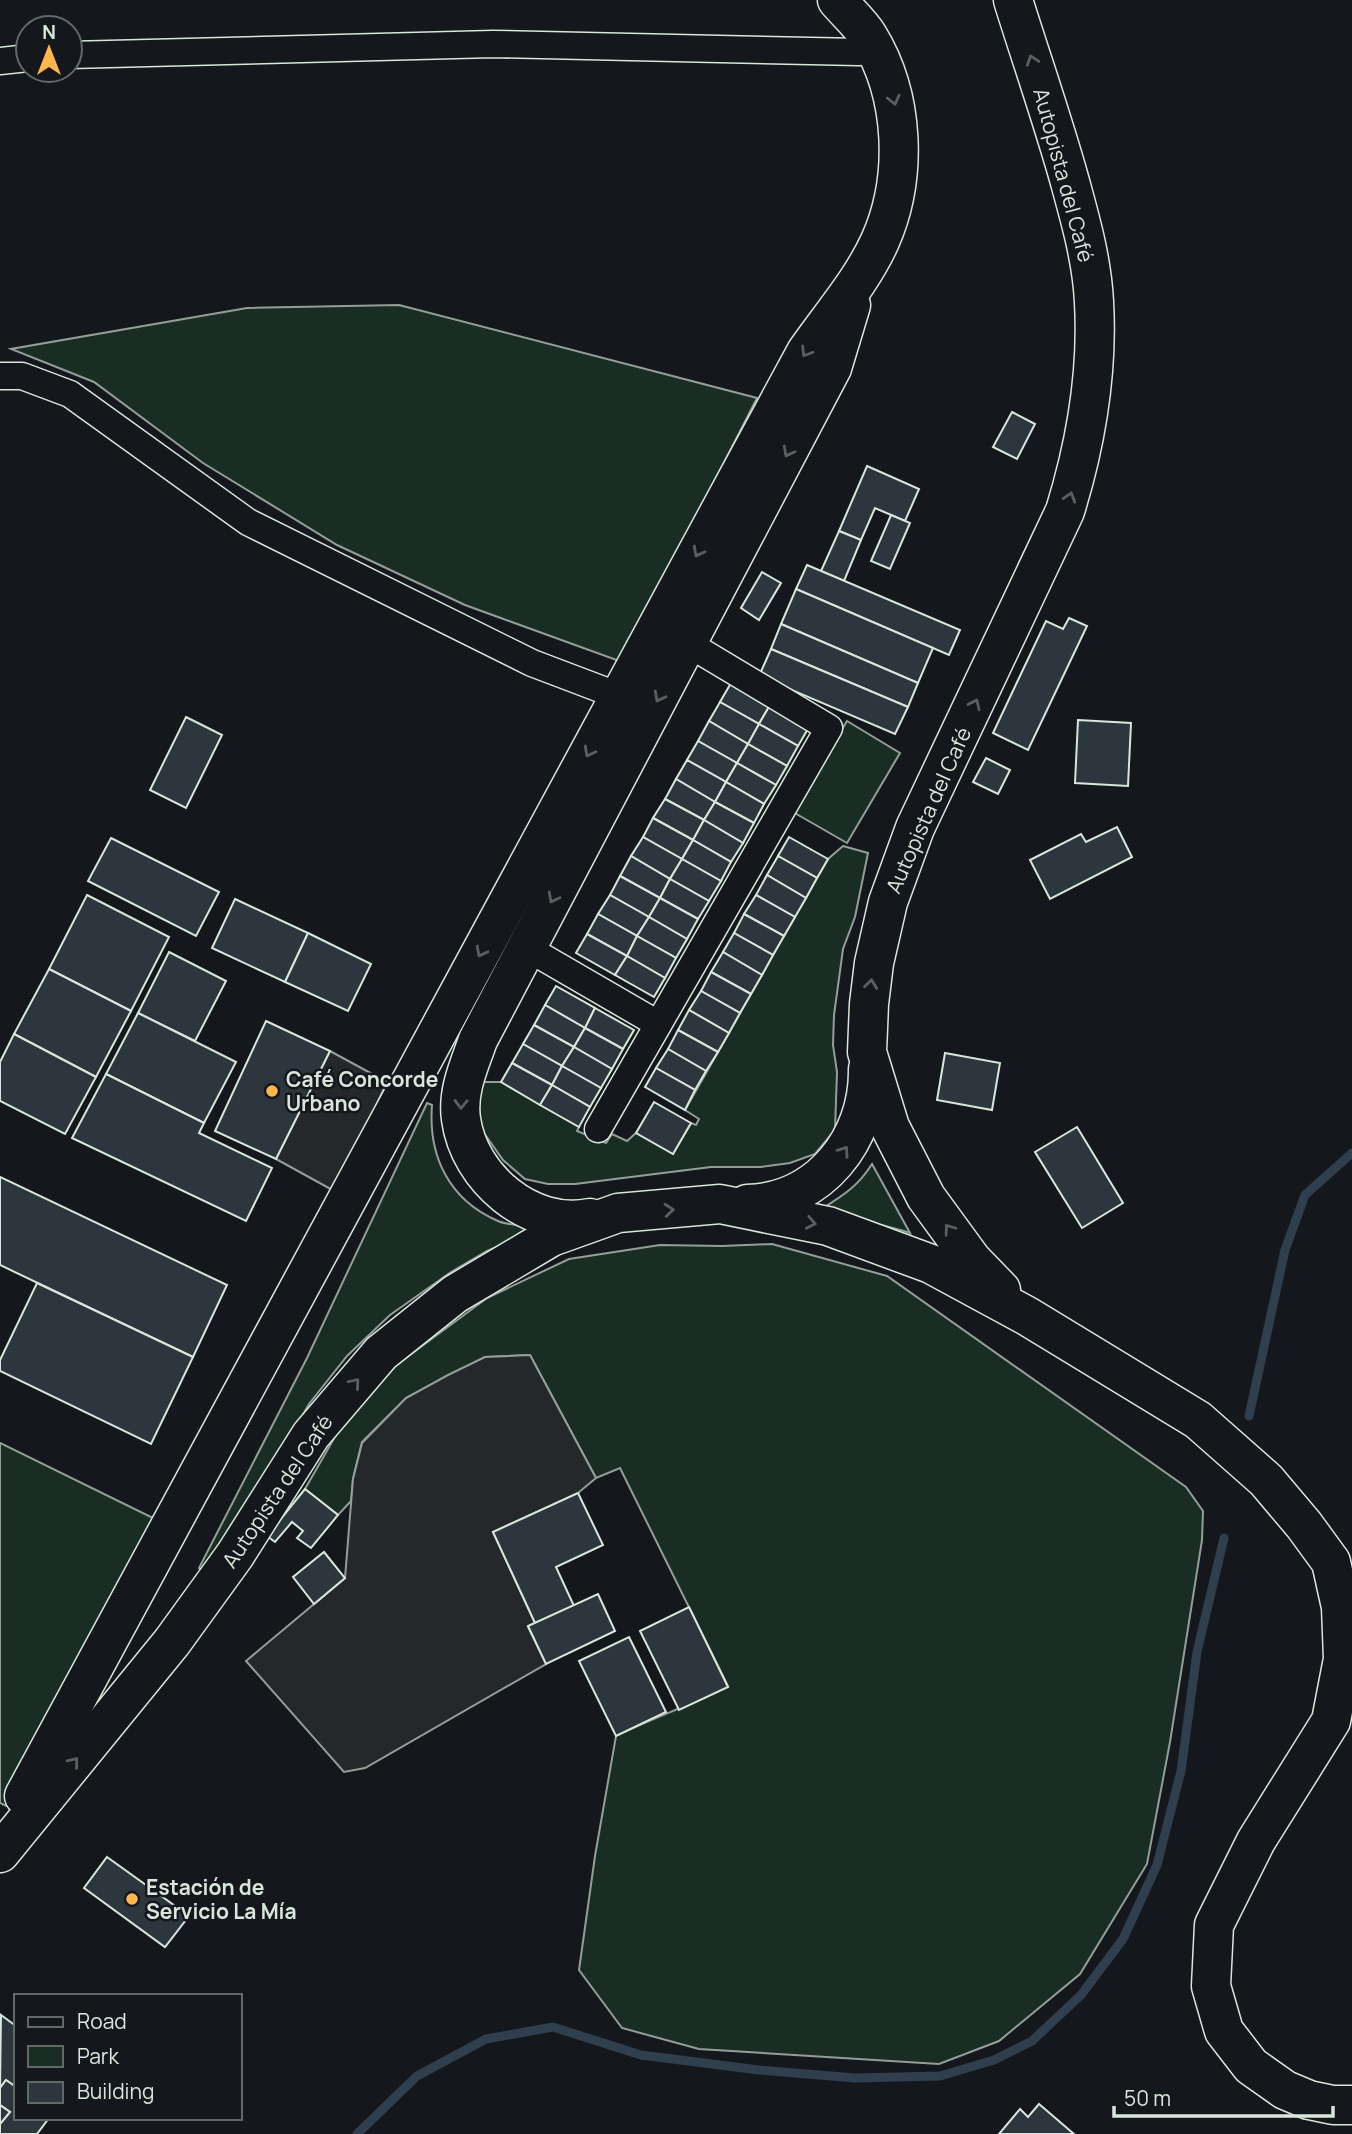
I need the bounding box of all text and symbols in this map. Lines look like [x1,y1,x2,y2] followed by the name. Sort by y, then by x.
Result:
[14,14,84,84] north arrow
[42,19,56,45] text: N
[1026,54,1040,67] one-way arrow
[1027,85,1101,265] street label: Autopista del Café
[885,94,900,106] one-way arrow
[802,344,815,357] one-way arrow
[783,445,796,457] one-way arrow
[1061,491,1076,503] one-way arrow
[692,545,706,557] one-way arrow
[654,689,668,702] one-way arrow
[967,699,981,711] one-way arrow
[879,723,977,897] street label: Autopista del Café
[584,745,597,757] one-way arrow
[548,891,562,903] one-way arrow
[476,945,489,957] one-way arrow
[864,978,879,990] one-way arrow
[286,1065,438,1117] place label: Café Concorde Urbano
[264,1083,280,1099] marker: Café Concorde Urbano
[453,1099,469,1110] one-way arrow
[836,1146,848,1159] one-way arrow
[664,1203,675,1218] one-way arrow
[805,1214,817,1229] one-way arrow
[945,1224,957,1237] one-way arrow
[347,1378,359,1391] one-way arrow
[215,1409,339,1573] street label: Autopista del Café
[66,1757,78,1770] one-way arrow
[146,1873,297,1925] place label: Estación de Servicio La Mía
[124,1891,140,1907] marker: Estación de Servicio La Mía
[14,1994,242,2120] legend
[77,2007,127,2035] text: Road
[77,2042,119,2070] text: Park
[1114,2074,1333,2118] scale bar
[77,2077,154,2105] text: Building
[1124,2084,1171,2112] text: 50 m

